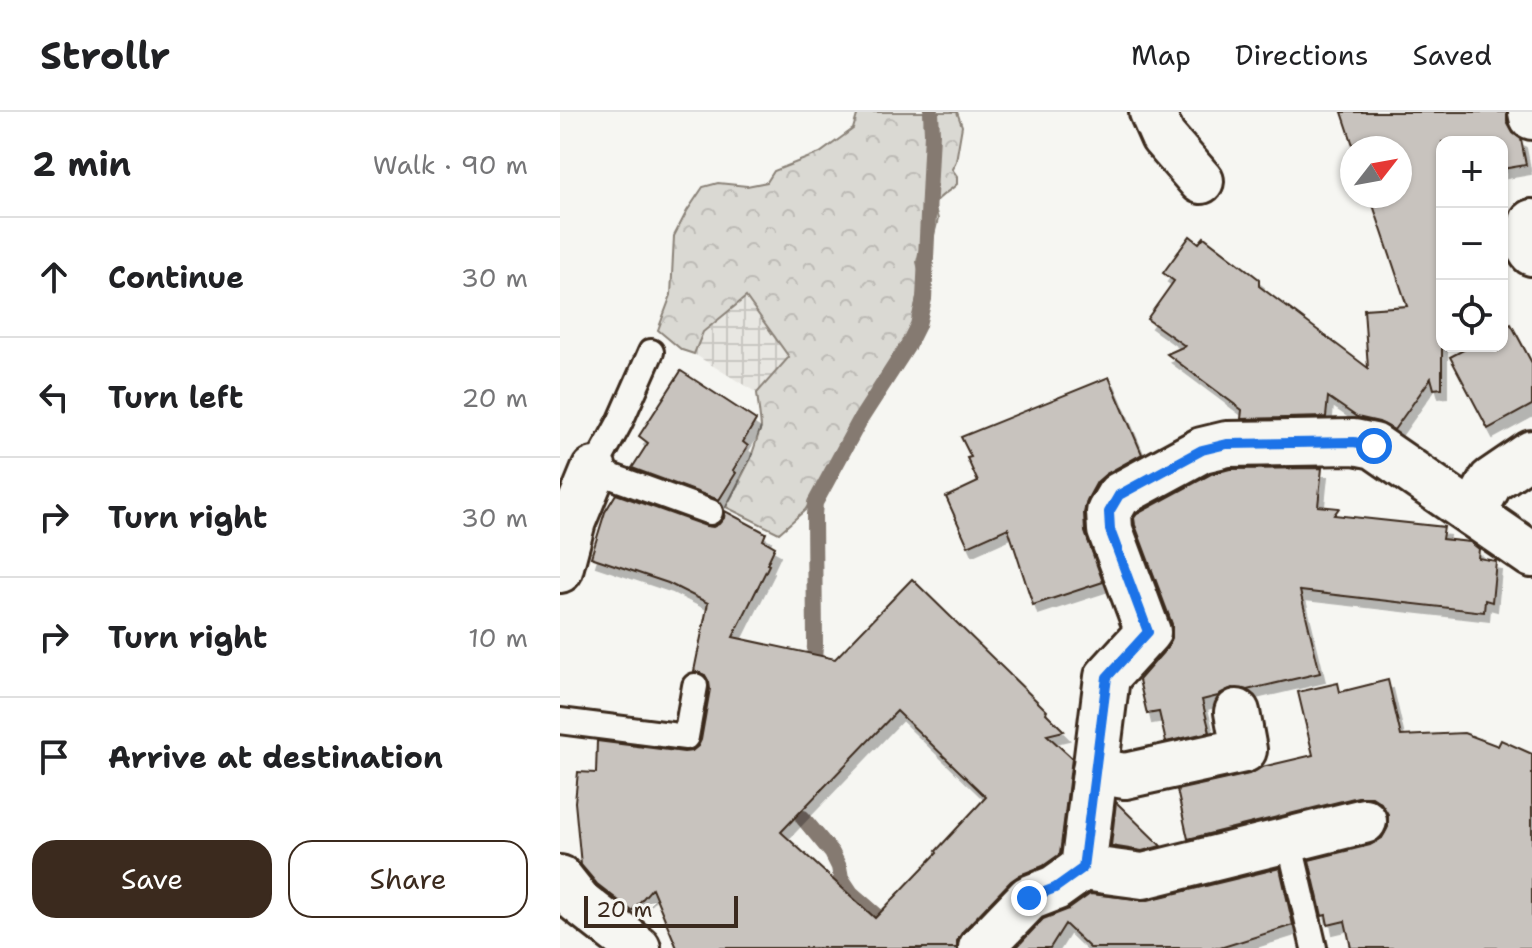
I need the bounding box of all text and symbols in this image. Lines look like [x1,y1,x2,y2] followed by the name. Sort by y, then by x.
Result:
[40,30,170,81] text: Strollr
[1131,36,1191,74] text: Map
[1235,36,1369,74] text: Directions
[1413,36,1492,74] text: Saved
[1340,136,1412,208] north arrow
[1436,136,1508,352] map controls
[1436,136,1508,208] button: +
[32,141,131,187] text: 2 min
[373,147,528,182] text: Walk · 90 m
[1436,208,1508,280] button: −
[32,255,76,299] icon: ahead
[108,257,244,298] text: Continue
[461,260,528,295] text: 30 m
[1436,280,1508,352] button: locate
[32,375,76,419] icon: left
[108,377,243,418] text: Turn left
[461,380,528,415] text: 20 m
[1356,428,1392,464] route start
[32,495,76,539] icon: right
[108,497,267,538] text: Turn right
[461,500,528,535] text: 30 m
[32,615,76,659] icon: right
[108,617,267,658] text: Turn right
[468,620,528,655] text: 10 m
[32,735,76,779] icon: arrive
[108,737,443,778] text: Arrive at destination
[32,840,272,918] button: Save
[288,840,528,918] button: Share
[1011,880,1047,916] route end
[584,892,738,928] scale bar
[596,895,653,924] text: 20 m

